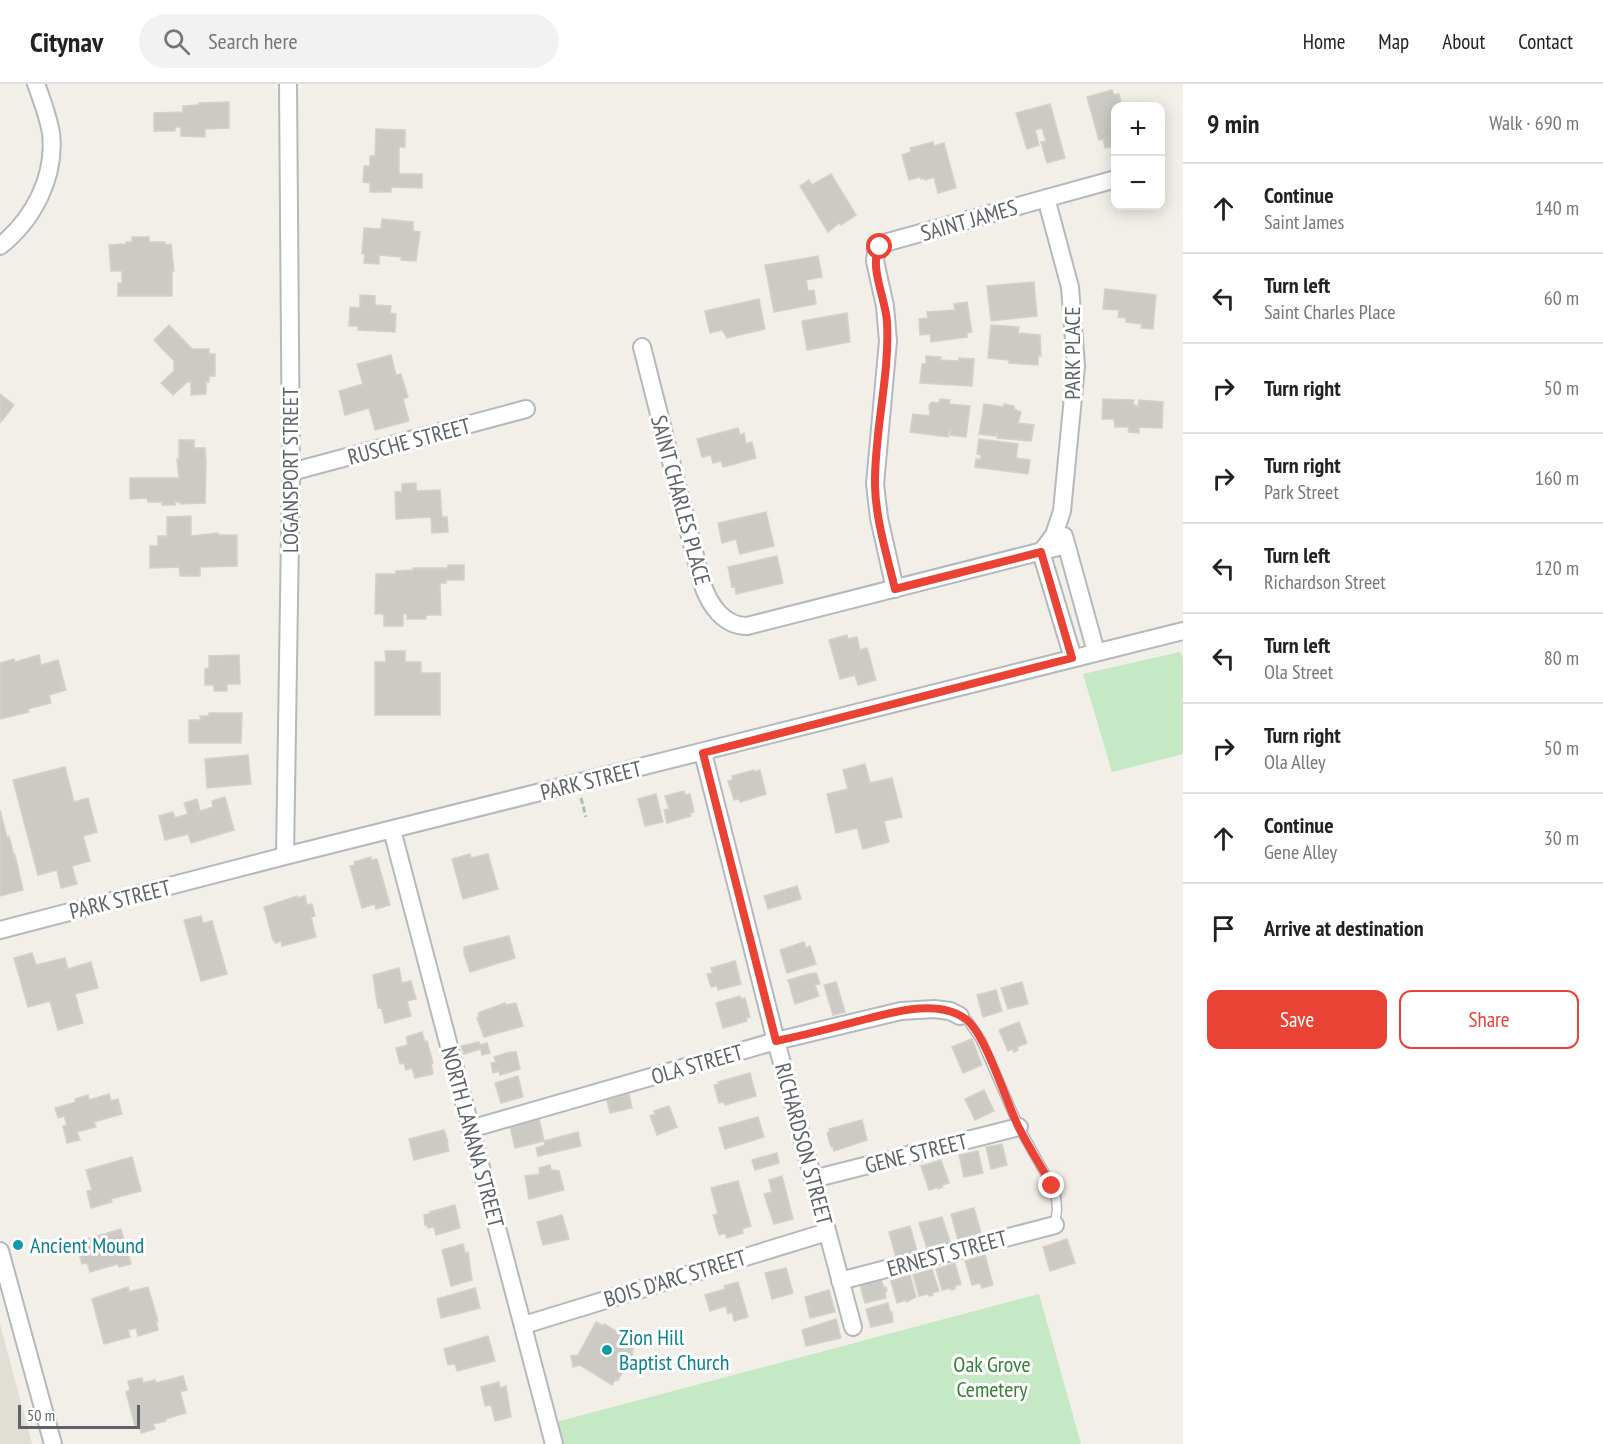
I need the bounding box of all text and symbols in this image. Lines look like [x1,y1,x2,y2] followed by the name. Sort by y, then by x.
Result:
[139,14,559,68] search box
[30,23,103,60] text: Citynav
[160,25,193,58] icon: search
[208,27,298,55] text: Search here
[1303,28,1345,55] text: Home
[1378,28,1409,55] text: Map
[1442,28,1485,55] text: About
[1518,28,1573,55] text: Contact
[1111,102,1165,210] map controls
[1111,102,1165,156] button: +
[1207,107,1260,140] text: 9 min
[1489,110,1579,136] text: Walk · 690 m
[1111,156,1165,210] button: −
[1264,181,1334,209] text: Continue
[1207,192,1240,225] icon: ahead
[917,193,1021,247] street label: SAINT JAMES
[1535,195,1579,221] text: 140 m
[1264,209,1344,235] text: Saint James
[866,233,892,259] route start
[1264,271,1330,299] text: Turn left
[1207,282,1240,315] icon: left
[1544,285,1579,311] text: 60 m
[1264,299,1396,325] text: Saint Charles Place
[1058,306,1086,400] street label: PARK PLACE
[1207,372,1240,405] icon: right
[1264,374,1341,402] text: Turn right
[1544,375,1579,401] text: 50 m
[276,387,304,553] street label: LOGANSPORT STREET
[345,411,474,471] street label: RUSCHE STREET
[645,412,717,588] street label: SAINT CHARLES PLACE
[1264,451,1341,479] text: Turn right
[1207,462,1240,495] icon: right
[1535,465,1579,491] text: 160 m
[1264,479,1339,505] text: Park Street
[1264,541,1330,569] text: Turn left
[1207,552,1240,585] icon: left
[1535,555,1579,581] text: 120 m
[1264,569,1386,595] text: Richardson Street
[1264,631,1330,659] text: Turn left
[1207,642,1240,675] icon: left
[1544,645,1579,671] text: 80 m
[1264,659,1333,685] text: Ola Street
[1264,721,1341,749] text: Turn right
[1207,732,1240,765] icon: right
[1544,735,1579,761] text: 50 m
[1264,749,1326,775] text: Ola Alley
[538,754,645,806] street label: PARK STREET
[1264,811,1334,839] text: Continue
[1207,822,1240,855] icon: ahead
[1544,825,1579,851] text: 30 m
[1264,839,1337,865] text: Gene Alley
[67,873,174,925] street label: PARK STREET
[1207,912,1240,945] icon: arrive
[1264,914,1424,942] text: Arrive at destination
[1207,990,1387,1049] button: Save
[1399,990,1579,1049] button: Share
[648,1038,746,1090] street label: OLA STREET
[435,1043,511,1231] street label: NORTH LANANA STREET
[769,1060,839,1228] street label: RICHARDSON STREET
[862,1127,970,1179] street label: GENE STREET
[1038,1172,1064,1198] route end
[884,1224,1010,1282] street label: ERNEST STREET
[30,1231,144,1259] place label: Ancient Mound
[11,1238,25,1252] marker: Ancient Mound
[601,1243,750,1313] street label: BOIS D'ARC STREET
[619,1323,730,1376] place label: Zion Hill Baptist Church
[600,1343,614,1357] marker: Zion Hill Baptist Church
[953,1350,1031,1403] park label: Oak Grove Cemetery
[18,1402,140,1430] scale bar
[27,1405,55,1425] text: 50 m

